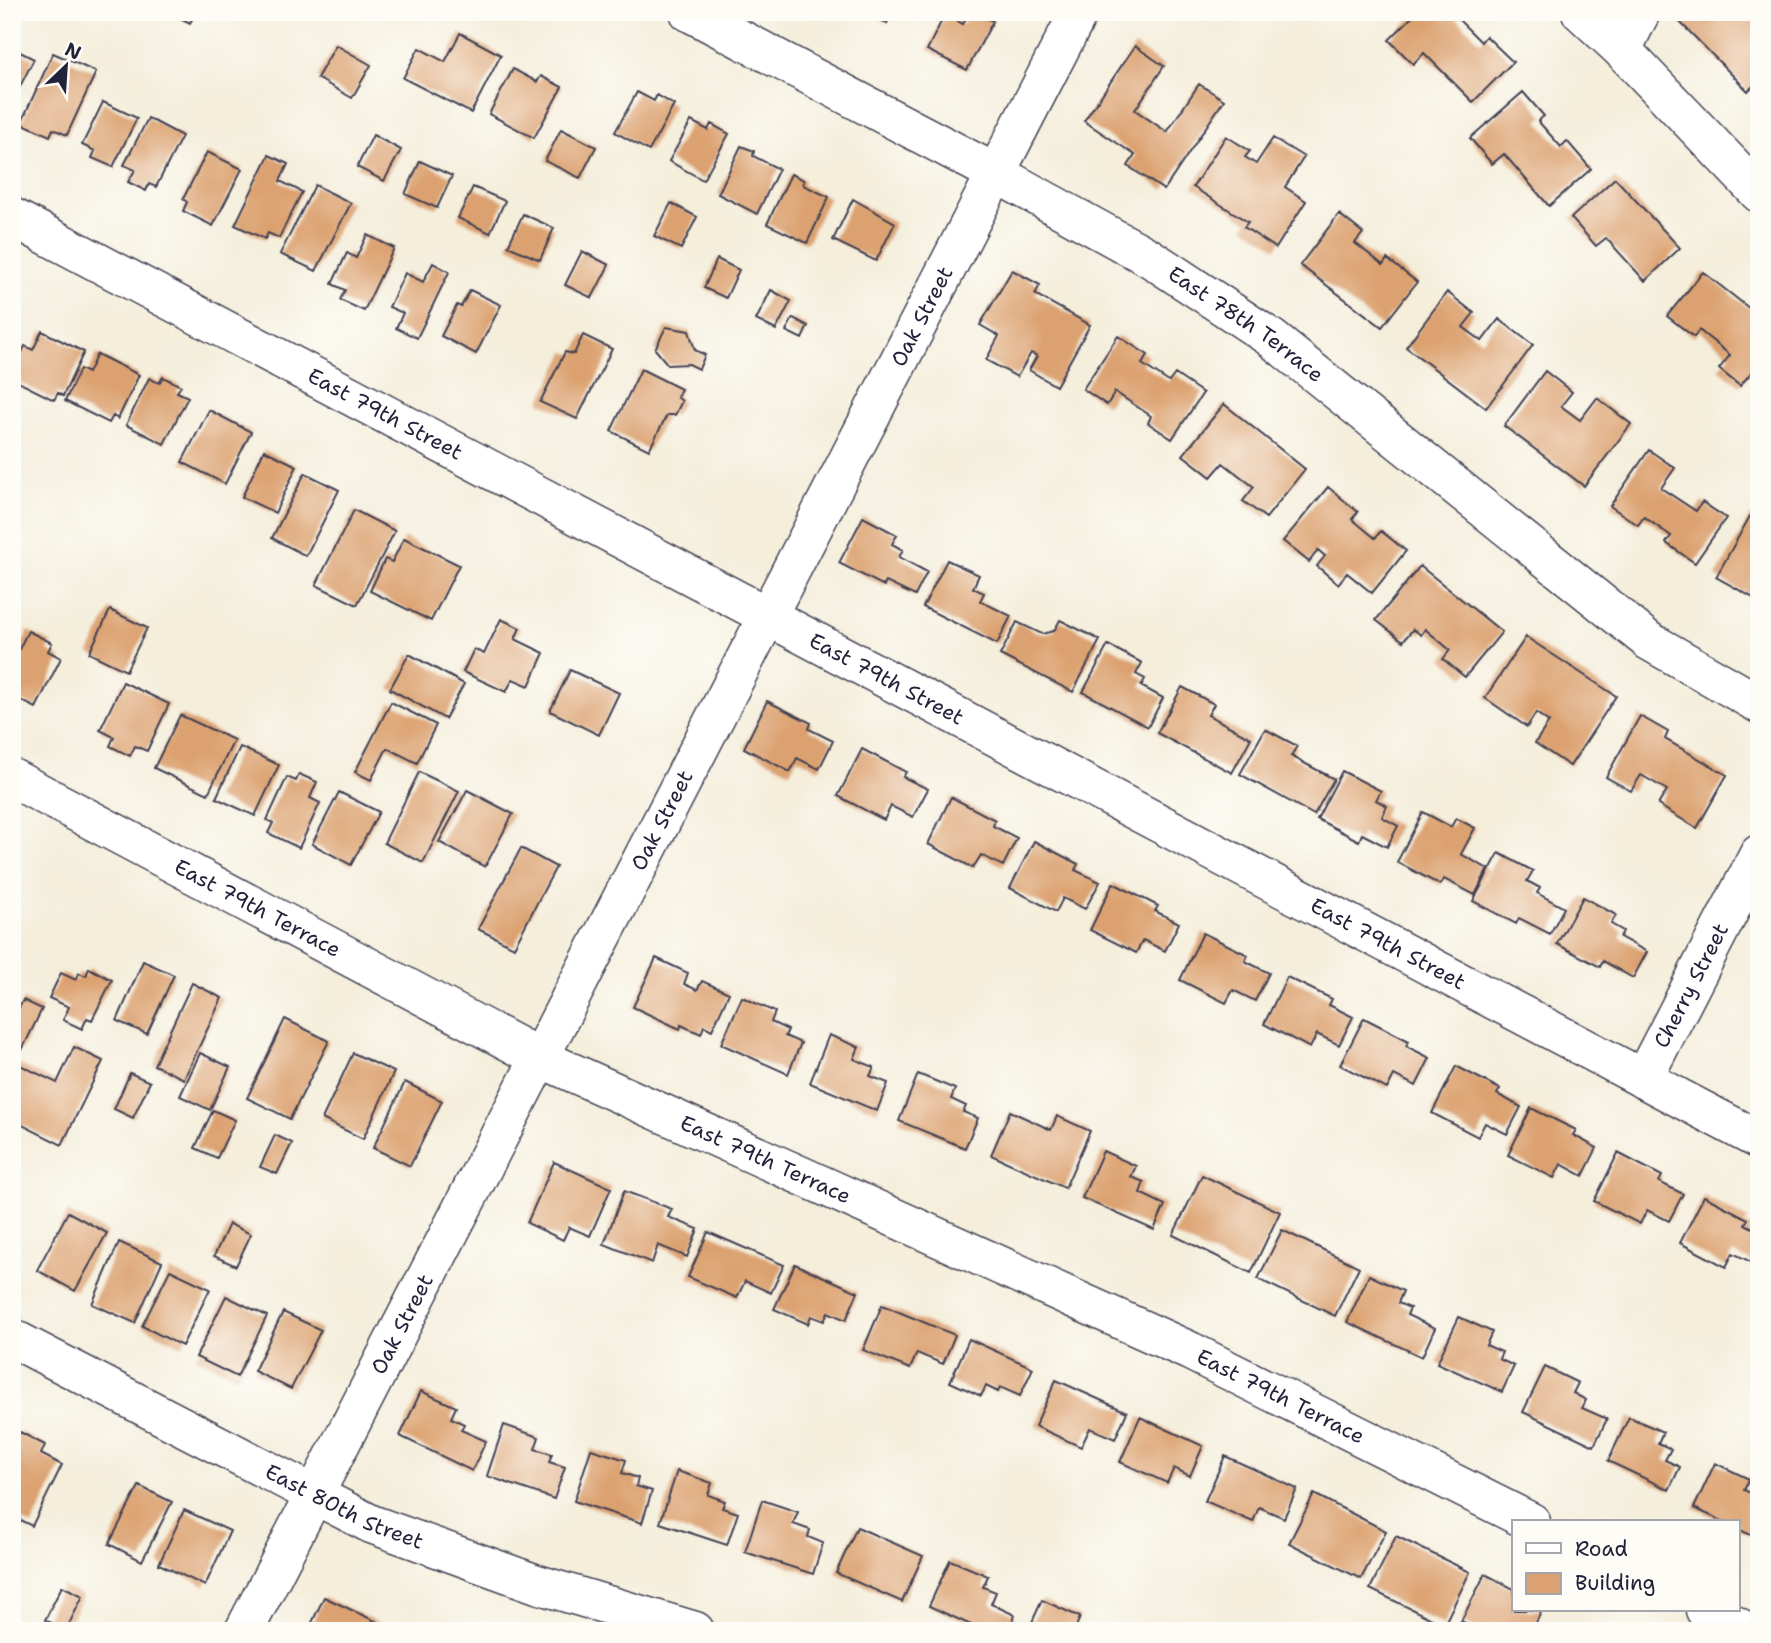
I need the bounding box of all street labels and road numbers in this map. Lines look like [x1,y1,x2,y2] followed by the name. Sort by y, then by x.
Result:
[1163,260,1329,389] street label: East 78th Terrace
[884,262,959,371] street label: Oak Street
[303,362,467,467] street label: East 79th Street
[804,627,969,731] street label: East 79th Street
[625,766,699,875] street label: Oak Street
[170,853,346,964] street label: East 79th Terrace
[1305,891,1470,996] street label: East 79th Street
[1647,919,1735,1053] street label: Cherry Street
[676,1109,855,1210] street label: East 79th Terrace
[365,1269,440,1379] street label: Oak Street
[1192,1343,1369,1450] street label: East 79th Terrace
[260,1458,427,1556] street label: East 80th Street

